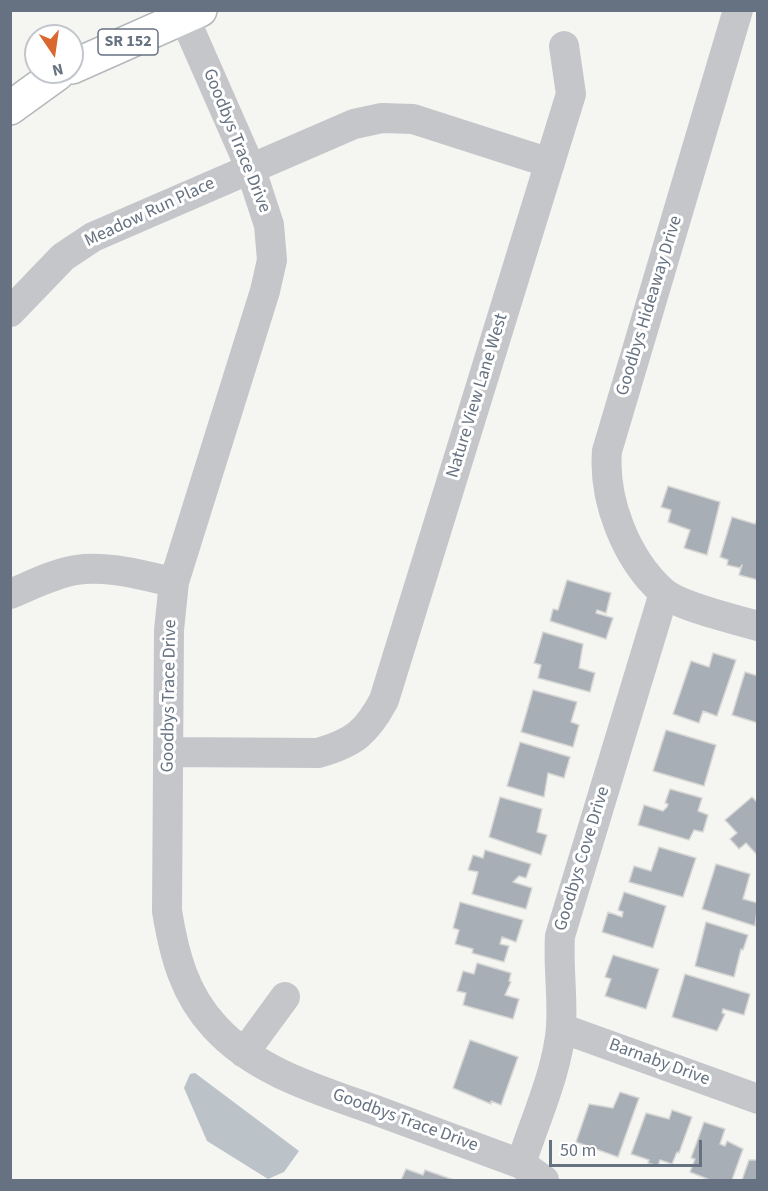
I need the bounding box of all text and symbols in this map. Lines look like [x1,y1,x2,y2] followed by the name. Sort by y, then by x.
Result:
[24,24,84,84] north arrow
[98,29,158,55] road number: SR 152
[50,58,65,82] text: N
[197,66,275,216] street label: Goodbys Trace Drive
[81,173,219,253] street label: Meadow Run Place
[612,214,688,398] street label: Goodbys Hideaway Drive
[443,311,513,481] street label: Nature View Lane West
[158,619,182,773] street label: Goodbys Trace Drive
[551,784,615,934] street label: Goodbys Cove Drive
[606,1035,712,1091] street label: Barnaby Drive
[329,1085,481,1157] street label: Goodbys Trace Drive
[552,1128,705,1166] scale bar
[560,1138,596,1163] text: 50 m

